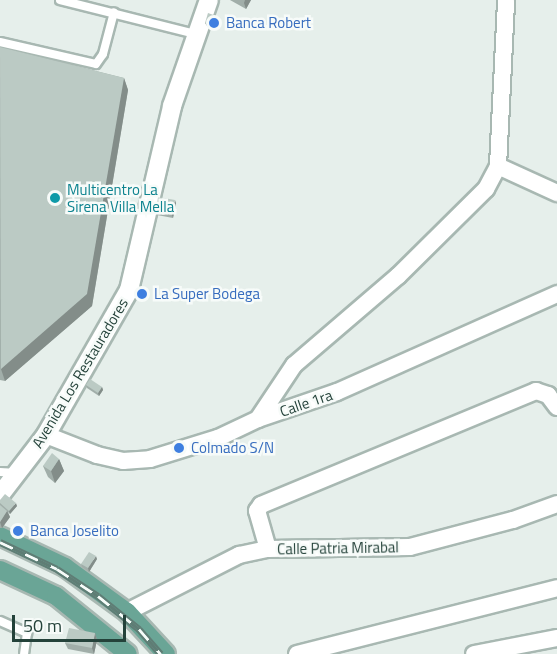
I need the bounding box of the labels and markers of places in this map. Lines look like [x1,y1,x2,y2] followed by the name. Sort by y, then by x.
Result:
[226,14,311,32] place label: Banca Robert
[207,16,221,30] marker: Banca Robert
[67,180,174,215] place label: Multicentro La Sirena Villa Mella
[48,191,62,205] marker: Multicentro La Sirena Villa Mella
[154,285,260,303] place label: La Super Bodega
[135,287,149,301] marker: La Super Bodega
[191,439,274,457] place label: Colmado S/N
[172,441,186,455] marker: Colmado S/N
[30,522,119,540] place label: Banca Joselito
[11,524,25,538] marker: Banca Joselito

